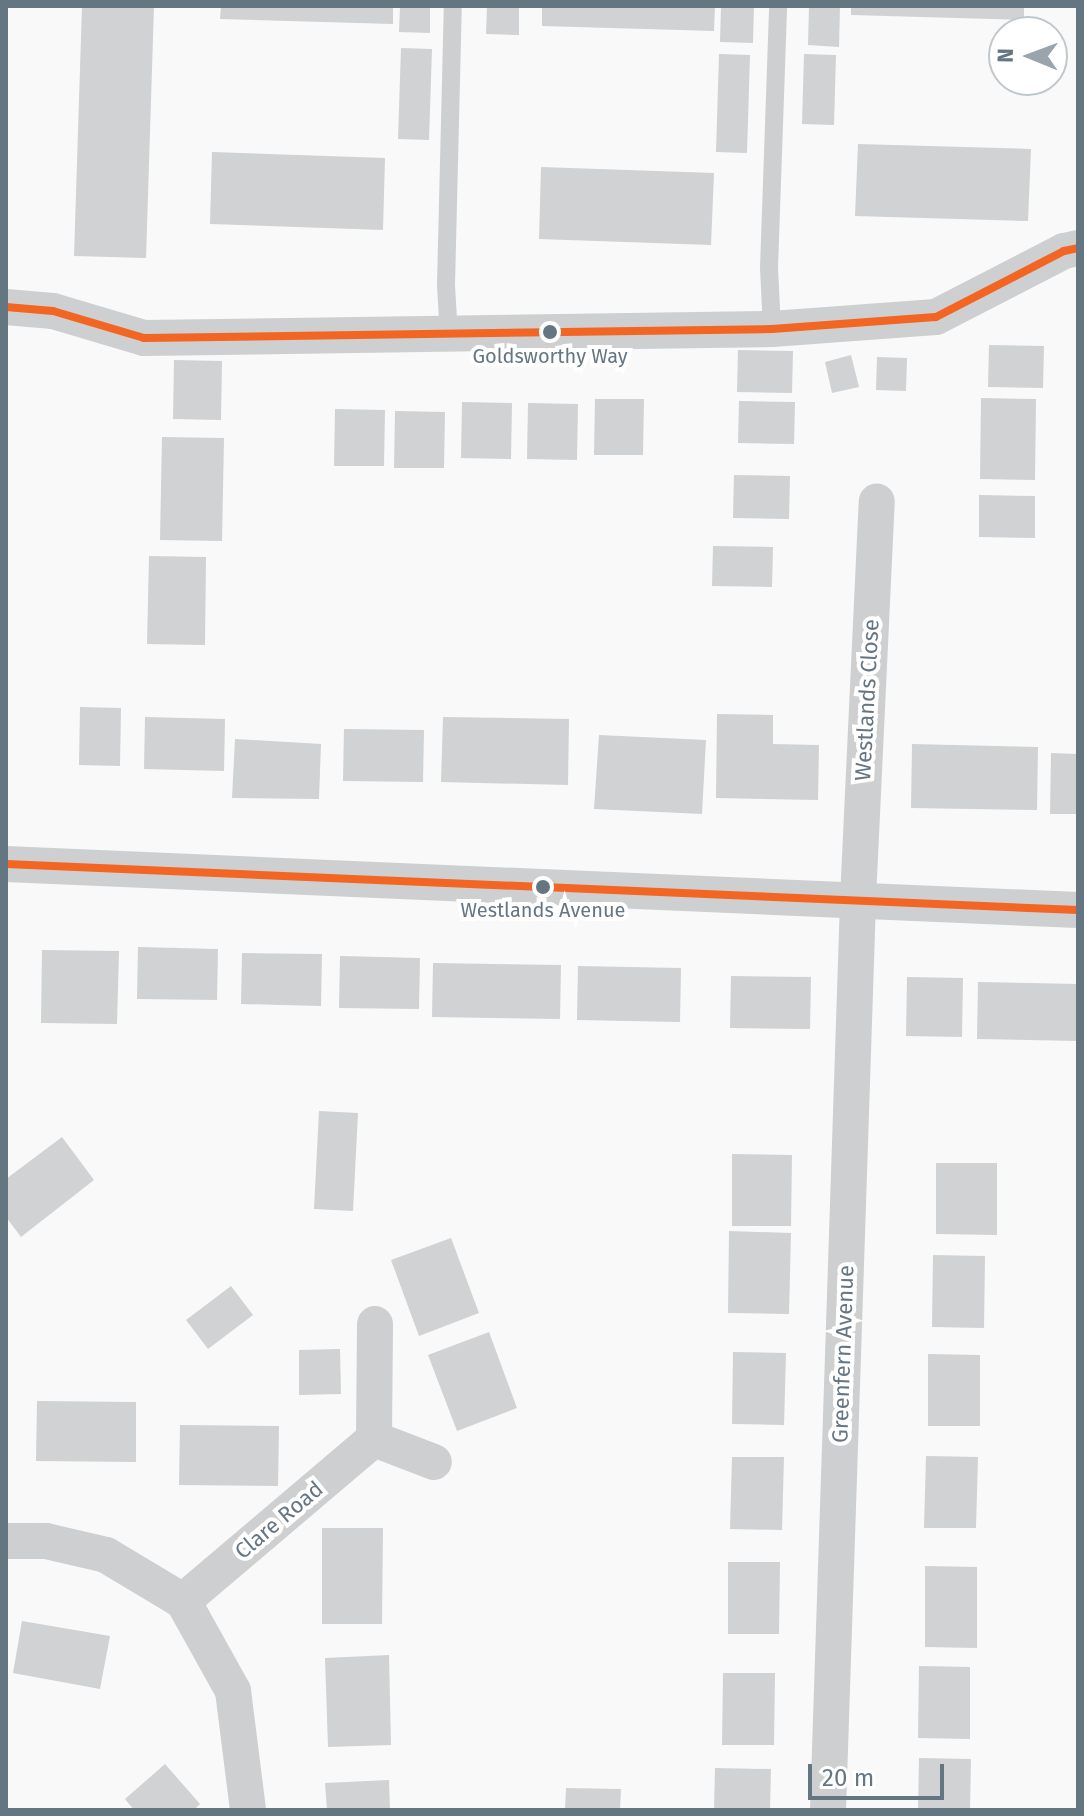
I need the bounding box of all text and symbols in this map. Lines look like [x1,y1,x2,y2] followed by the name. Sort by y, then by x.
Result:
[988,16,1068,96] north arrow
[992,48,1019,63] text: N
[542,324,558,340] marker: Goldsworthy Way
[472,344,628,368] place label: Goldsworthy Way
[850,618,884,782] street label: Westlands Close
[535,879,551,895] marker: Westlands Avenue
[461,898,625,922] place label: Westlands Avenue
[827,1265,859,1443] street label: Greenfern Avenue
[230,1476,328,1564] street label: Clare Road
[812,1748,948,1798] scale bar
[822,1764,874,1792] text: 20 m

